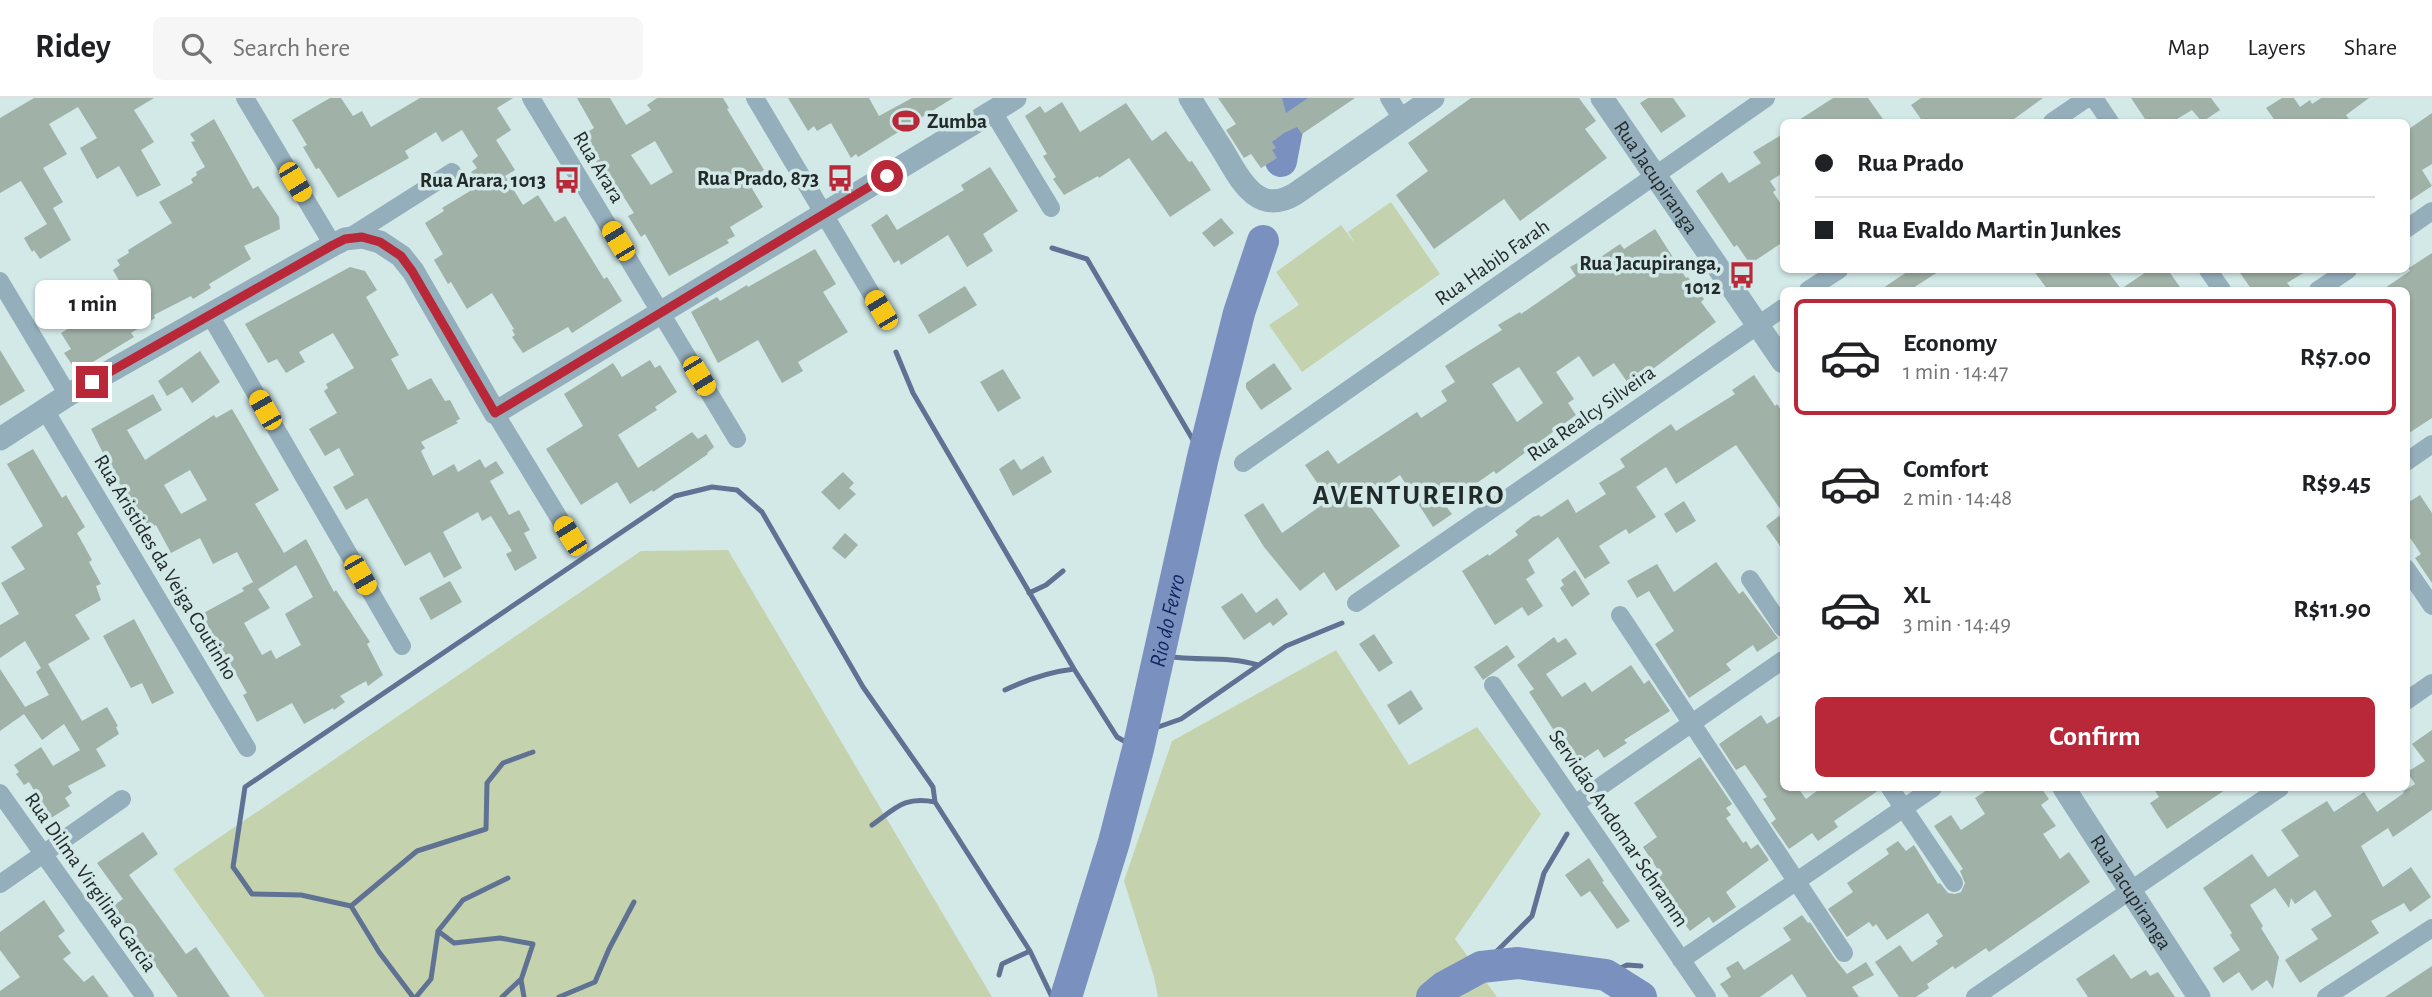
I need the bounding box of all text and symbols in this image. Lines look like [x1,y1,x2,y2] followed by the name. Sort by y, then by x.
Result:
[153,17,643,80] search box
[177,29,215,67] icon: search
[35,31,111,64] text: Ridey
[233,35,350,61] text: Search here
[2167,36,2209,60] text: Map
[2247,36,2306,60] text: Layers
[2344,36,2397,60] text: Share
[891,106,921,136] sports icon: Zumba
[927,111,987,132] place label: Zumba
[1610,117,1702,238] street label: Rua Jacupiranga
[569,128,628,207] street label: Rua Arara
[1857,150,1964,176] text: Rua Prado
[276,159,315,205] car
[871,160,903,192] route start
[825,163,855,193] bus stop icon: Rua Prado, 873
[552,165,582,195] bus stop icon: Rua Arara, 1013
[697,168,819,189] place label: Rua Prado, 873
[420,170,546,191] place label: Rua Arara, 1013
[1431,215,1553,309] street label: Rua Habib Farah
[1857,217,2121,243] text: Rua Evaldo Martin Junkes
[599,218,638,264] car
[1579,253,1721,298] place label: Rua Jacupiranga, 1012
[1727,260,1757,290] bus stop icon: Rua Jacupiranga, 1012
[34,280,150,330] callout: 1 min
[862,287,901,333] car
[69,293,117,316] text: 1 min
[1819,326,1882,389] icon: car
[1903,330,1997,356] text: Economy
[2300,344,2371,370] text: R$7.00
[680,353,719,399] car
[1523,361,1659,465] street label: Rua Realcy Silveira
[1903,361,2008,384] text: 1 min · 14:47
[76,366,108,398] route end
[246,387,285,433] car
[90,451,241,683] street label: Rua Aristides da Veiga Coutinho
[1819,452,1882,515] icon: car
[1903,456,1988,482] text: Comfort
[2301,470,2371,496] text: R$9.45
[1313,482,1505,510] district label: AVENTUREIRO
[1903,487,2012,510] text: 2 min · 14:48
[550,513,591,559] car
[341,552,380,598] car
[1147,572,1190,670] water label: Rio do Ferro
[1819,578,1882,641] icon: car
[1903,582,1930,608] text: XL
[2293,596,2371,622] text: R$11.90
[1903,613,2011,636] text: 3 min · 14:49
[1815,697,2375,777] button: Confirm
[1545,726,1692,931] street label: Servidão Andomar Schramm
[21,789,161,976] street label: Rua Dilma Virgilina Garcia
[2086,831,2176,954] street label: Rua Jacupiranga

